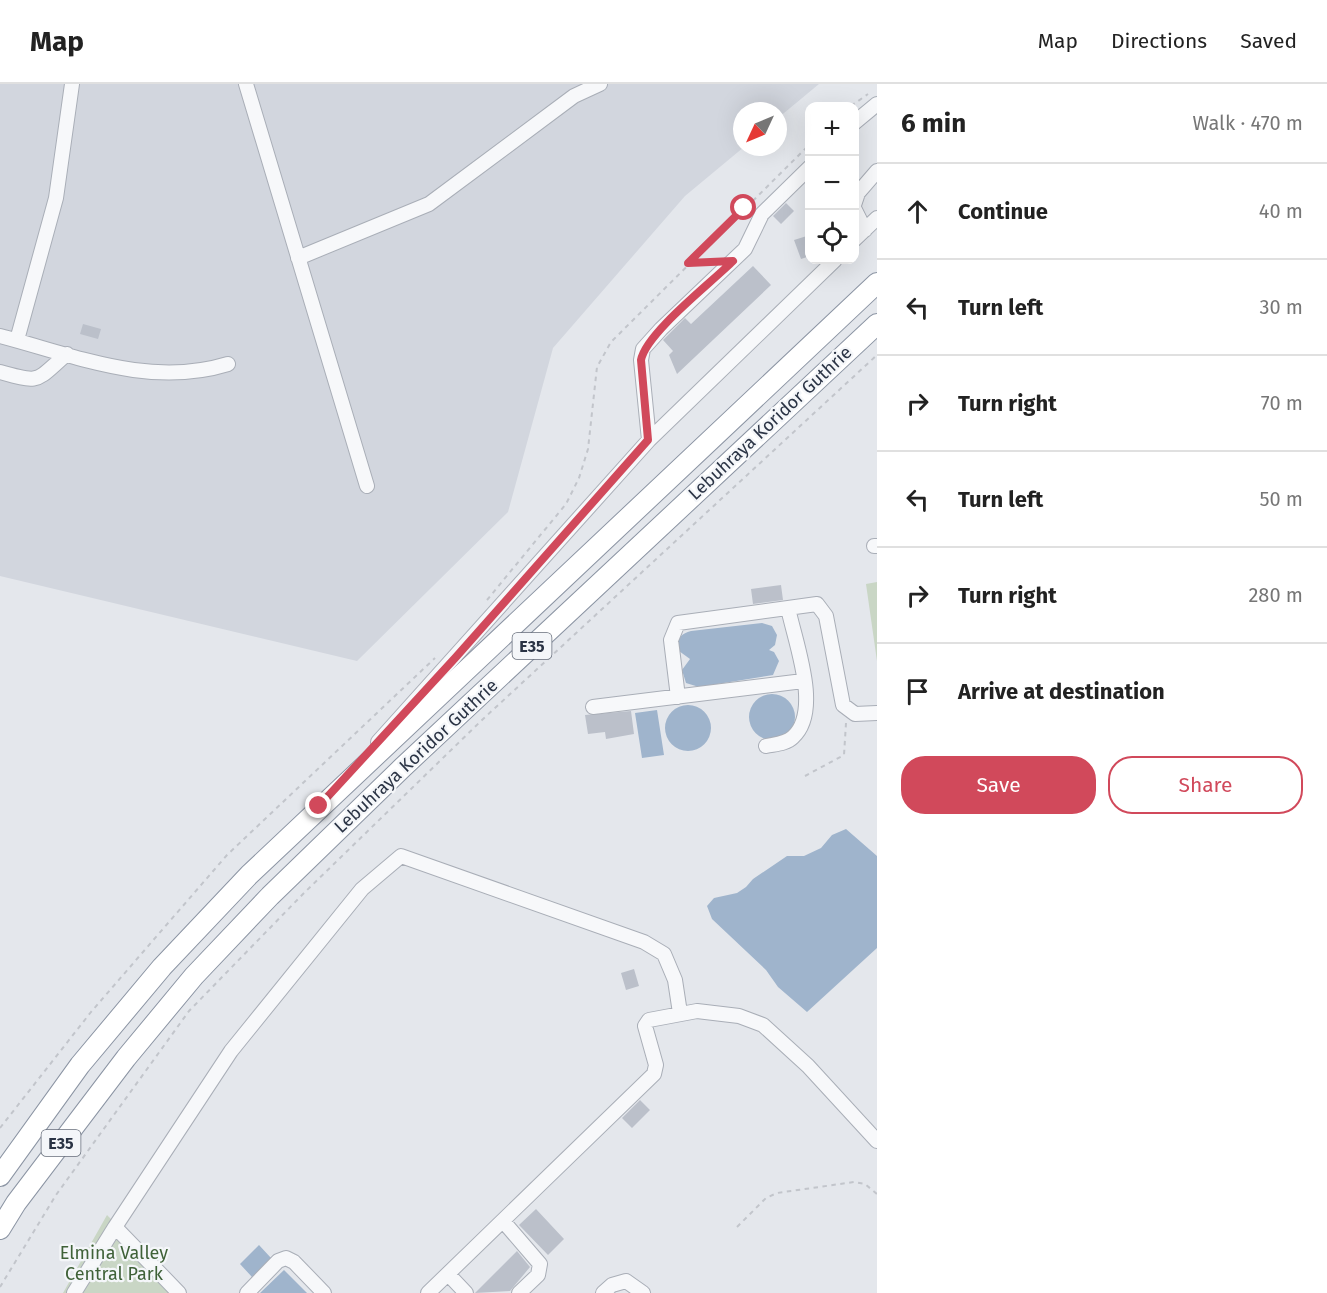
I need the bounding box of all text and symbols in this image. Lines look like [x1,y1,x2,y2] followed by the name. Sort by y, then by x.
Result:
[30,25,84,58] text: Map
[1038,28,1078,54] text: Map
[1111,28,1207,54] text: Directions
[1240,28,1297,54] text: Saved
[733,102,787,156] north arrow
[805,102,859,264] map controls
[805,102,859,156] button: +
[901,108,966,139] text: 6 min
[1193,111,1303,135] text: Walk · 470 m
[805,156,859,210] button: −
[730,194,756,220] route start
[901,195,934,228] icon: ahead
[958,198,1048,225] text: Continue
[1259,199,1303,223] text: 40 m
[805,210,859,264] button: locate
[901,291,934,324] icon: left
[958,294,1043,321] text: Turn left
[1259,295,1303,319] text: 30 m
[684,341,856,505] street label: Lebuhraya Koridor Guthrie
[901,387,934,420] icon: right
[958,390,1057,417] text: Turn right
[1261,391,1303,415] text: 70 m
[901,483,934,516] icon: left
[958,486,1043,513] text: Turn left
[1259,487,1303,511] text: 50 m
[901,579,934,612] icon: right
[958,582,1057,609] text: Turn right
[1248,583,1303,607] text: 280 m
[512,633,552,659] road number: E35
[330,674,502,838] street label: Lebuhraya Koridor Guthrie
[901,675,934,708] icon: arrive
[958,678,1165,705] text: Arrive at destination
[901,756,1096,814] button: Save
[1108,756,1303,814] button: Share
[305,792,331,818] route end
[42,1130,80,1156] road number: E35
[60,1242,168,1285] park label: Elmina Valley Central Park

